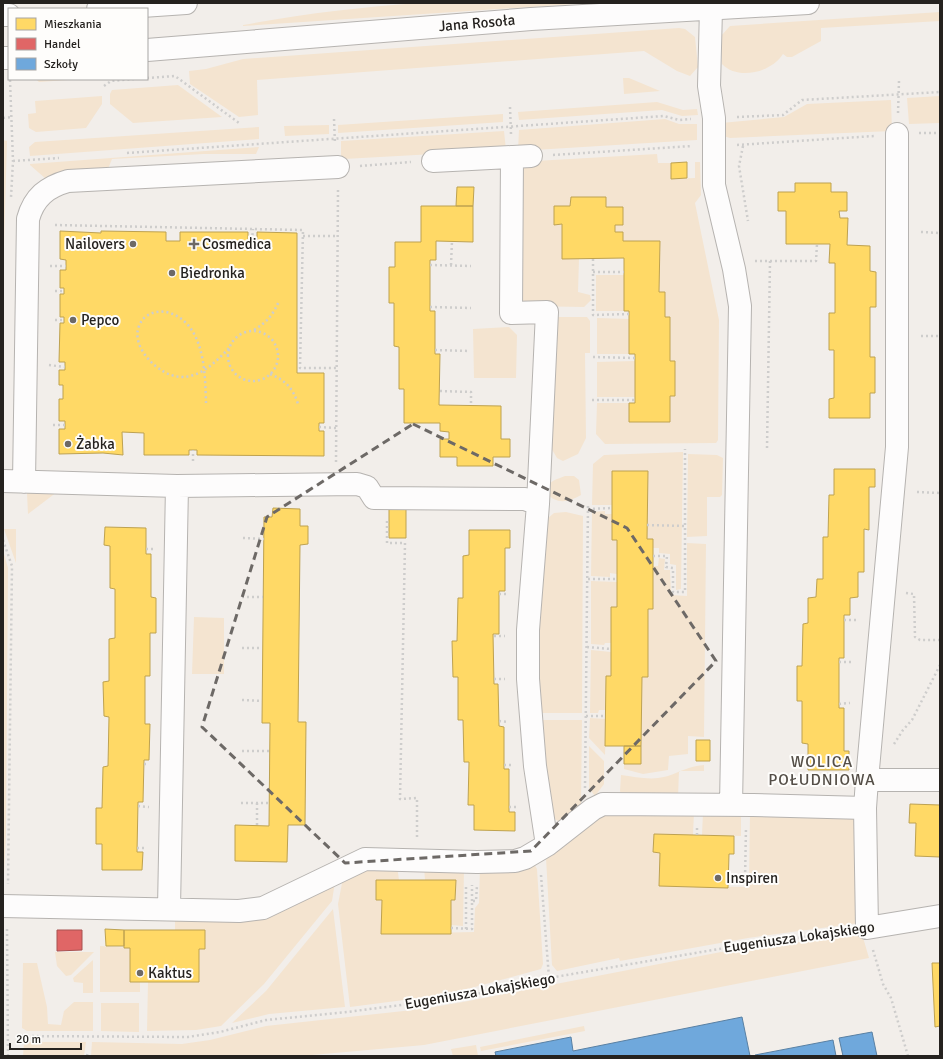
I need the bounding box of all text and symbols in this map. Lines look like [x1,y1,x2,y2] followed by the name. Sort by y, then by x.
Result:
[8,8,148,80] legend
[438,11,516,35] street label: Jana Rosoła
[44,17,102,32] text: Mieszkania
[44,37,81,52] text: Handel
[44,57,78,72] text: Szkoły
[65,235,125,253] place label: Nailovers
[202,235,271,253] place label: Cosmedica
[128,239,138,249] marker: Nailovers
[189,239,199,249] marker: Cosmedica
[180,264,245,282] place label: Biedronka
[167,268,177,278] marker: Biedronka
[81,311,120,329] place label: Pepco
[68,315,78,325] marker: Pepco
[76,435,115,453] place label: Żabka
[63,439,73,449] marker: Żabka
[768,752,876,790] district label: WOLICA POŁUDNIOWA
[726,869,778,887] place label: Inspiren
[713,873,723,883] marker: Inspiren
[722,917,876,957] street label: Eugeniusza Lokajskiego
[148,964,193,982] place label: Kaktus
[135,968,145,978] marker: Kaktus
[403,969,557,1013] street label: Eugeniusza Lokajskiego
[10,1025,81,1051] scale bar
[16,1032,41,1047] text: 20 m

